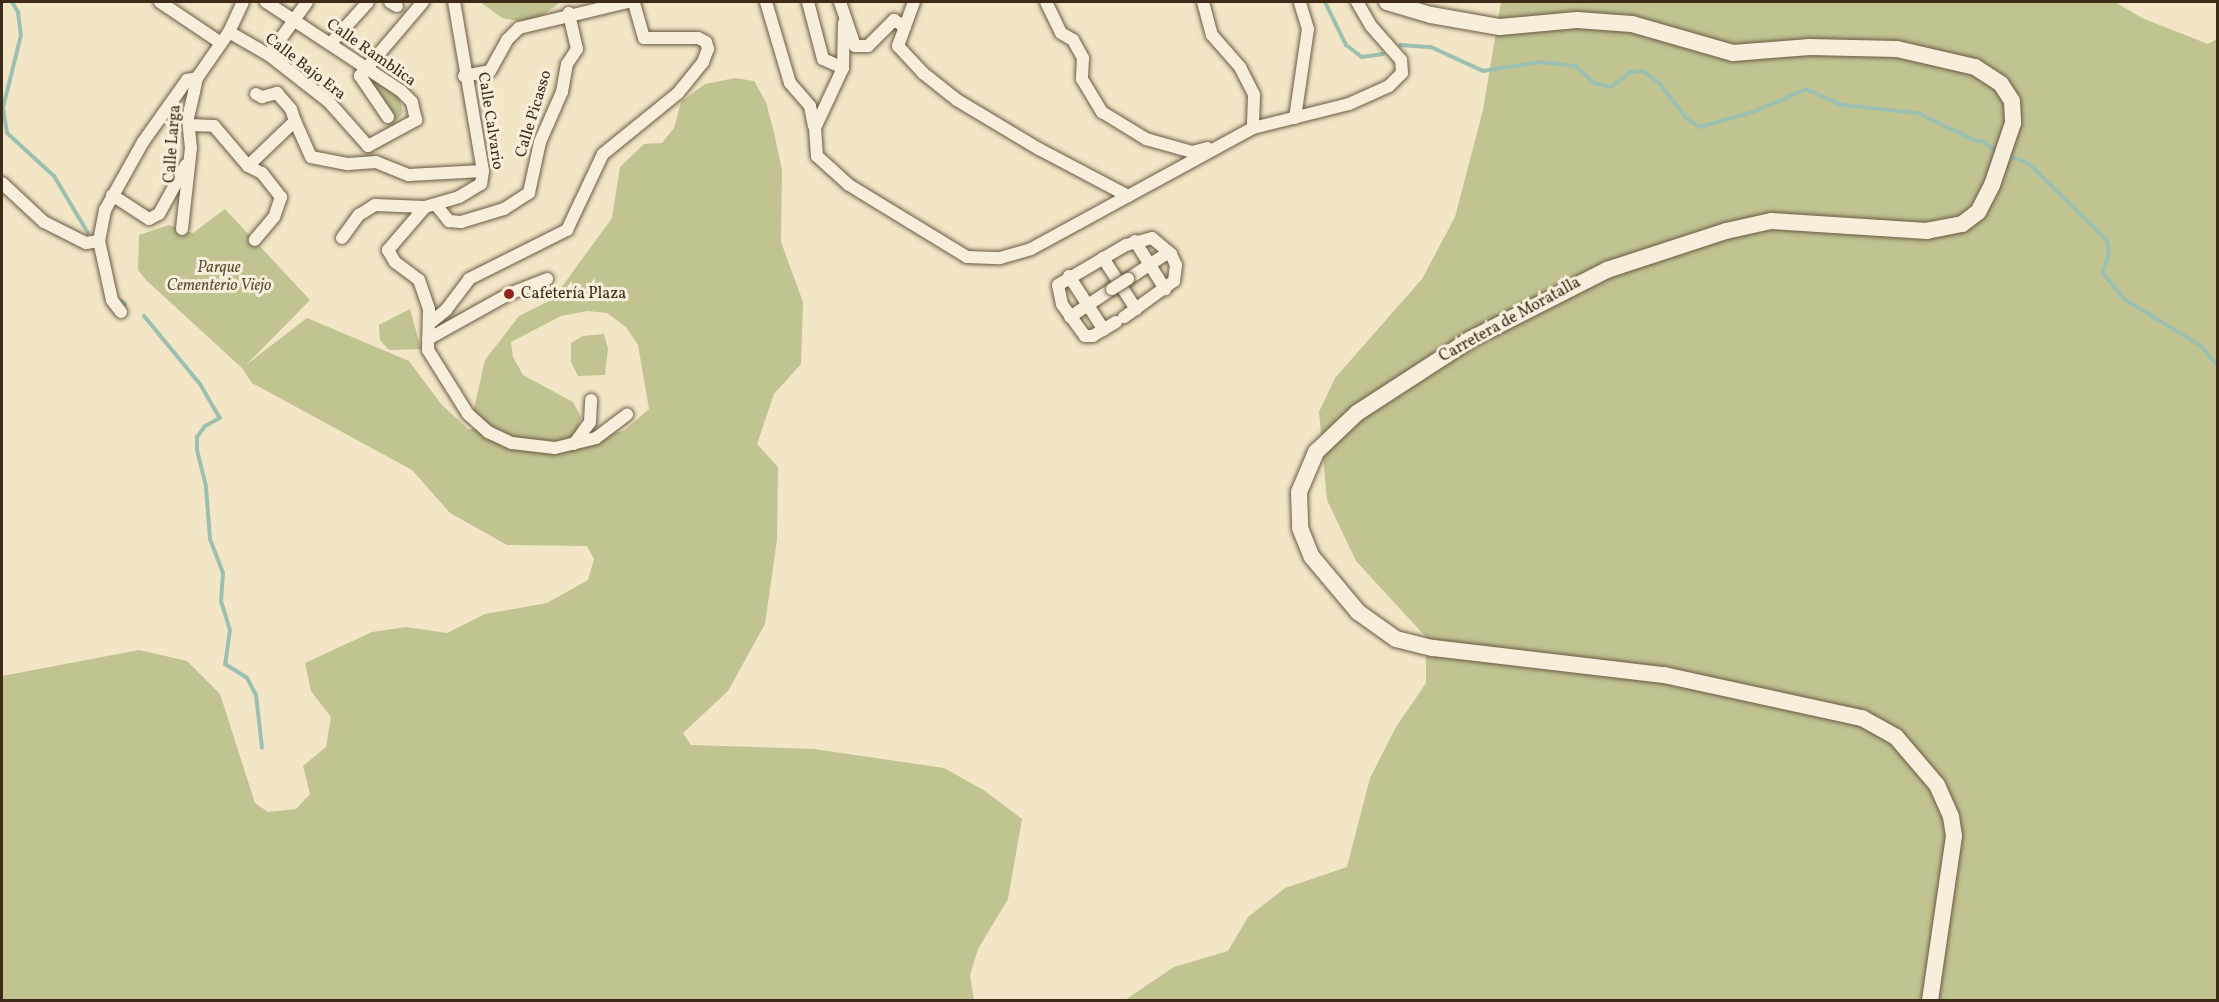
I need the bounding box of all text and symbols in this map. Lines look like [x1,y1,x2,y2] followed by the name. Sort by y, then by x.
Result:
[322,15,420,91] street label: Calle Ramblica
[261,30,349,104] street label: Calle Bajo Era
[512,68,556,160] street label: Calle Picasso
[473,71,507,171] street label: Calle Calvario
[161,104,185,184] street label: Calle Larga
[167,258,271,296] park label: Parque Cementerio Viejo
[1436,273,1584,367] street label: Carretera de Moratalla
[521,284,626,304] place label: Cafetería Plaza
[502,287,516,301] marker: Cafetería Plaza

